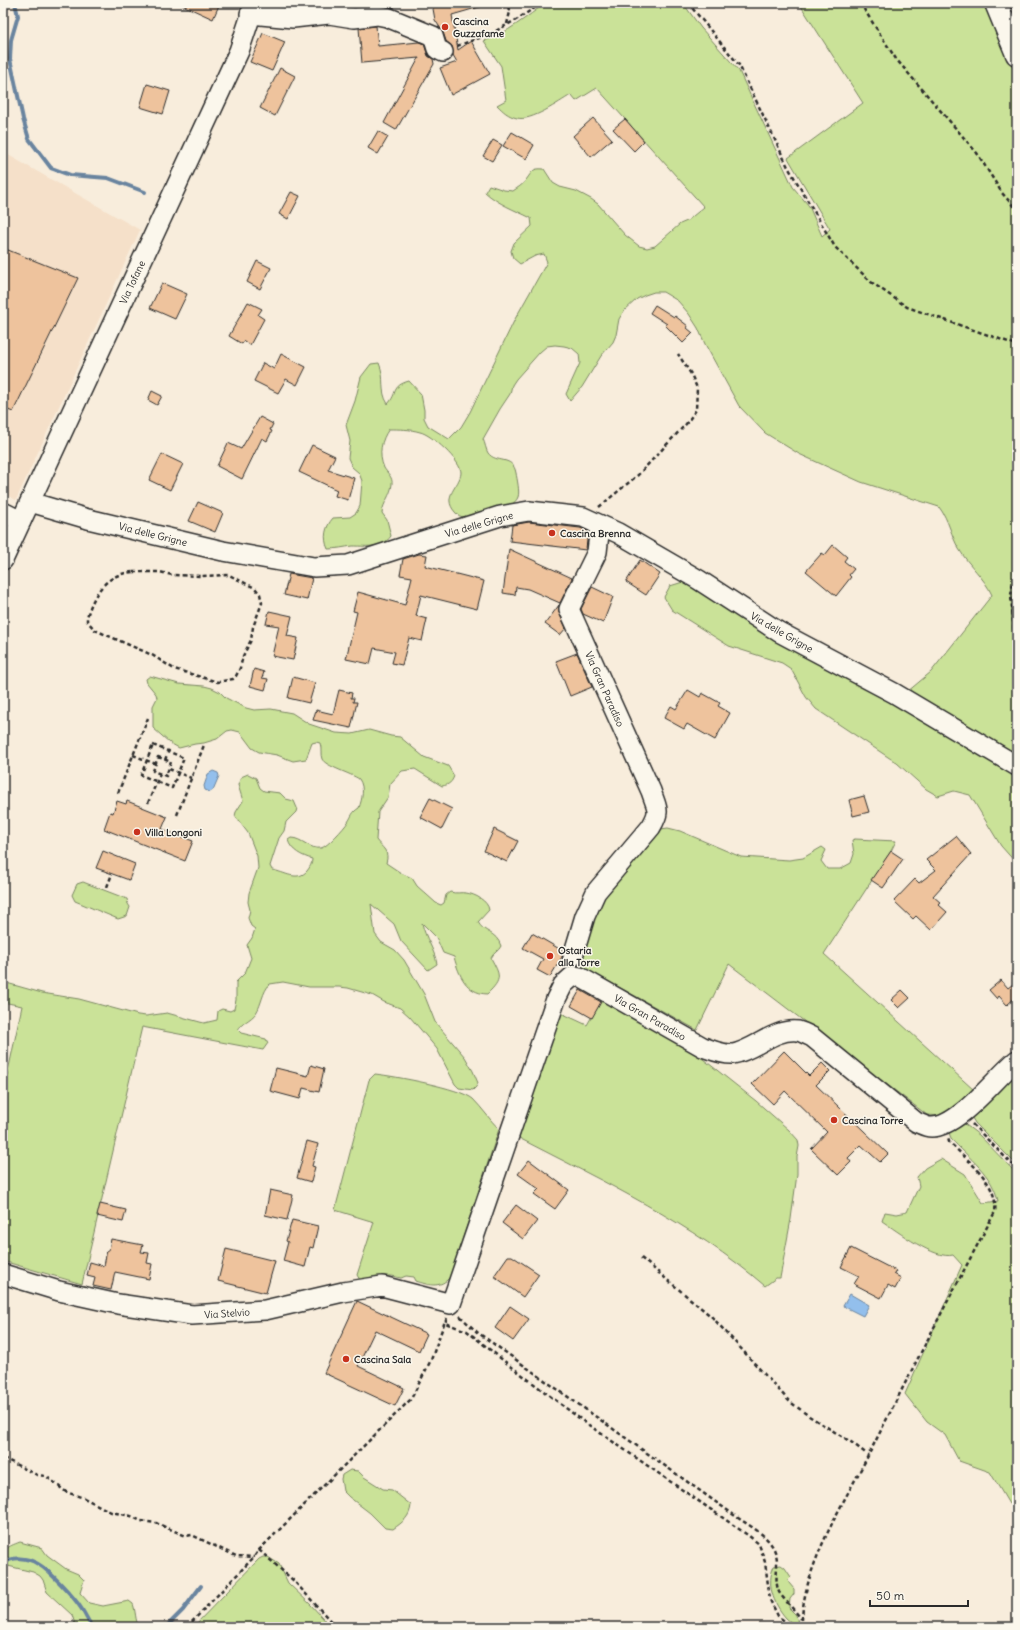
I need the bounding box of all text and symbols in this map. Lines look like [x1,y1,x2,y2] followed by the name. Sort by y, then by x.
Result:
[453,15,505,40] place label: Cascina Guzzafame
[440,22,450,32] marker: Cascina Guzzafame
[117,258,148,306] street label: Via Tofane
[444,509,515,540] street label: Via delle Grigne
[117,520,189,549] street label: Via delle Grigne
[560,527,631,540] place label: Cascina Brenna
[547,528,557,538] marker: Cascina Brenna
[748,609,815,656] street label: Via delle Grigne
[582,650,627,729] street label: Via Gran Paradiso
[145,826,202,839] place label: Villa Longoni
[132,827,142,837] marker: Villa Longoni
[558,944,600,969] place label: Ostaria alla Torre
[545,951,555,961] marker: Ostaria alla Torre
[611,992,688,1044] street label: Via Gran Paradiso
[842,1114,904,1127] place label: Cascina Torre
[829,1115,839,1125] marker: Cascina Torre
[204,1305,251,1322] street label: Via Stelvio
[354,1353,411,1366] place label: Cascina Sala
[341,1354,351,1364] marker: Cascina Sala
[870,1582,968,1608] scale bar
[876,1588,905,1603] text: 50 m

